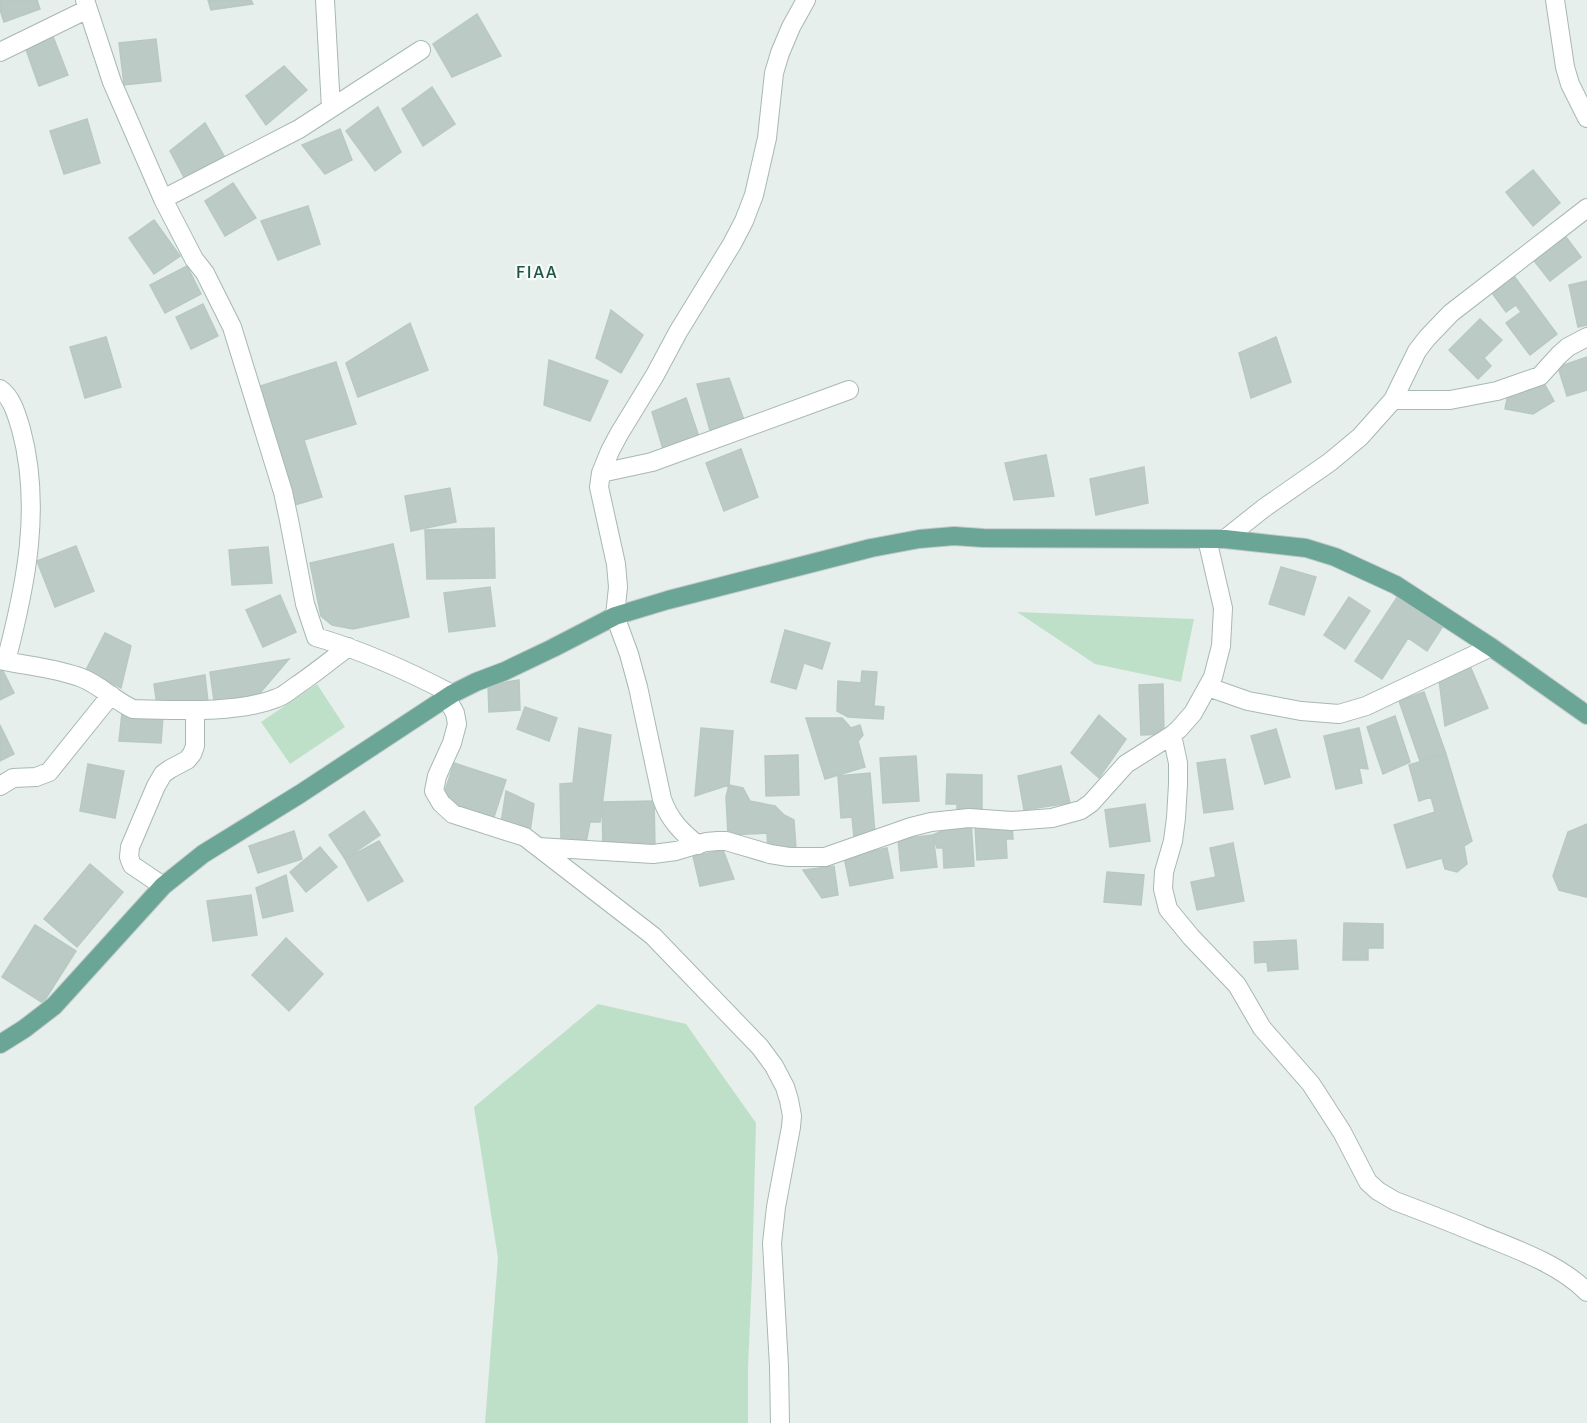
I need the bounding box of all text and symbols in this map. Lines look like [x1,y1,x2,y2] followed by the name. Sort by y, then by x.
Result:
[516,261,558,283] district label: FIAA

